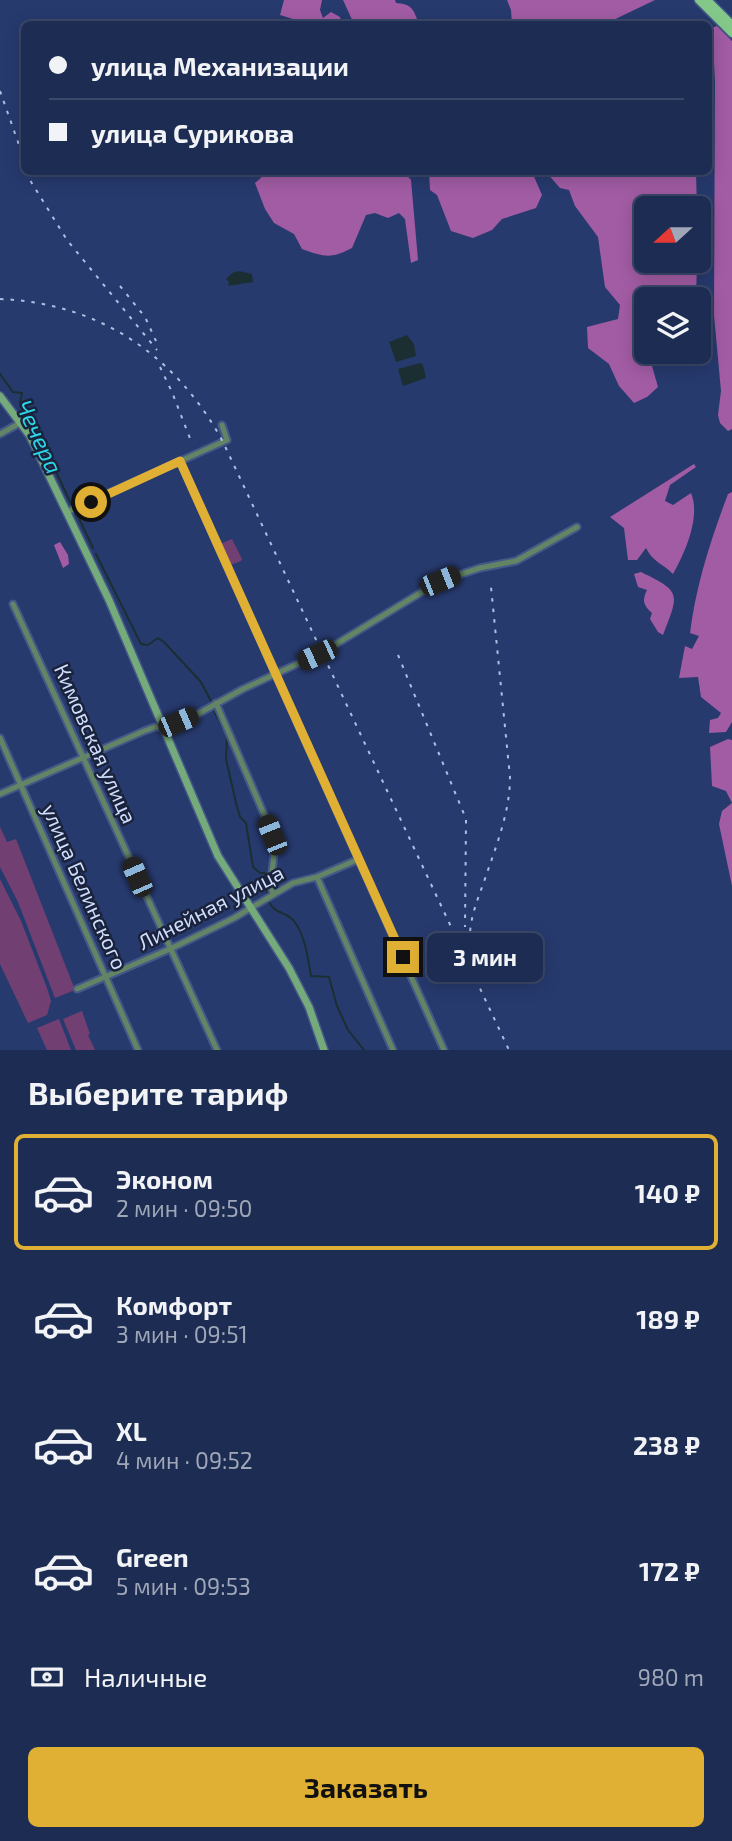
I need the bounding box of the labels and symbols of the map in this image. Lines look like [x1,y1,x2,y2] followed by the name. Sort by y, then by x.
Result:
[634,196,710,273] north arrow
[11,395,69,478] water label: Чечера
[75,486,107,518] route start
[417,563,464,599] car
[294,637,341,673] car
[49,660,143,827] street label: Кимовская улица
[155,704,202,740] car
[37,800,133,973] street label: улица Белинского
[255,812,290,858] car
[119,854,156,900] car
[133,859,288,955] street label: Линейная улица
[428,932,543,982] callout: 3 мин
[387,941,419,973] route end

